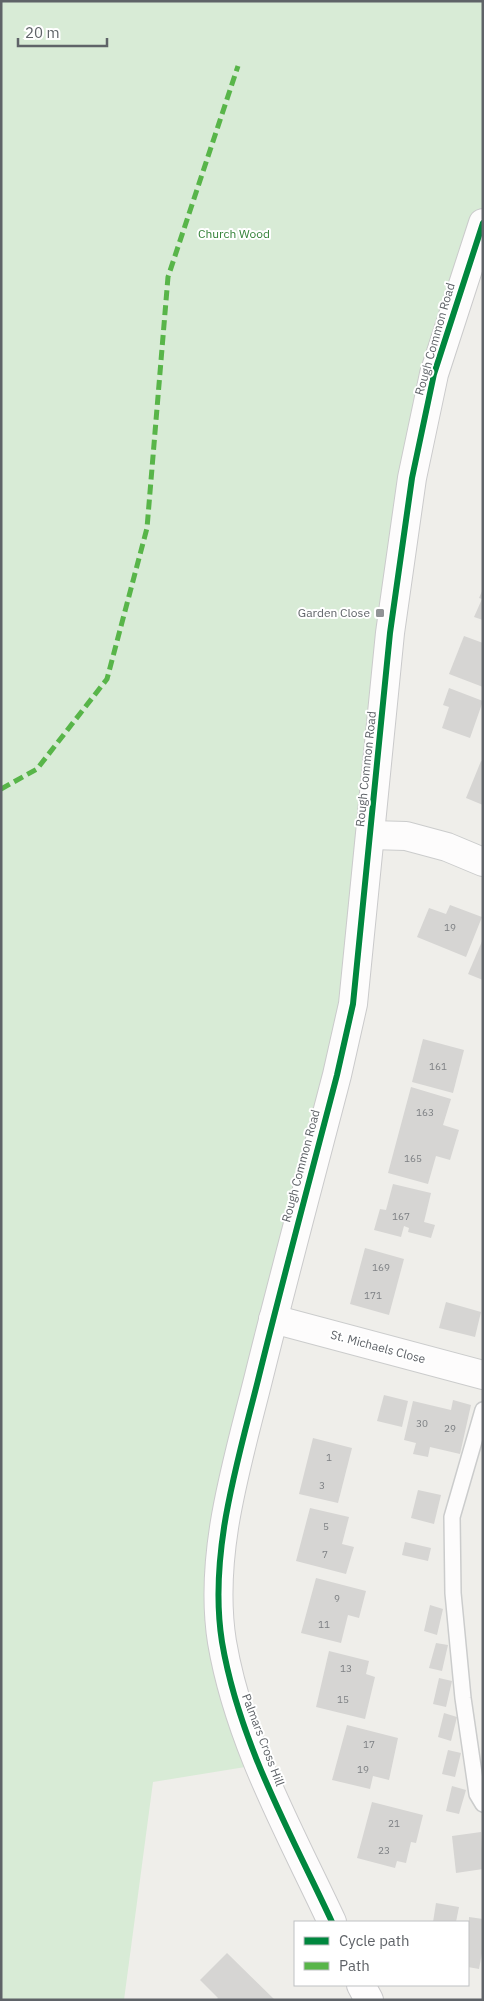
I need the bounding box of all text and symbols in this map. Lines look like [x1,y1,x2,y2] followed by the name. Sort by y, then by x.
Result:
[18,15,106,47] scale bar
[25,23,60,42] text: 20 m
[198,226,270,241] park label: Church Wood
[411,281,458,397] street label: Rough Common Road
[298,605,370,620] place label: Garden Close
[374,607,386,619] marker: Garden Close
[352,710,379,827] street label: Rough Common Road
[444,921,456,934] house number: 19
[429,1060,447,1073] house number: 161
[416,1106,434,1119] house number: 163
[278,1108,323,1224] street label: Rough Common Road
[404,1152,422,1165] house number: 165
[392,1210,410,1223] house number: 167
[372,1261,390,1274] house number: 169
[364,1289,382,1302] house number: 171
[329,1327,428,1367] street label: St. Michaels Close
[416,1417,428,1430] house number: 30
[444,1422,456,1435] house number: 29
[326,1451,332,1464] house number: 1
[319,1479,325,1492] house number: 3
[323,1520,329,1533] house number: 5
[322,1548,328,1561] house number: 7
[334,1592,340,1605] house number: 9
[318,1618,330,1631] house number: 11
[340,1662,352,1675] house number: 13
[239,1692,288,1788] street label: Palmars Cross Hill
[337,1693,349,1706] house number: 15
[363,1738,375,1751] house number: 17
[357,1763,369,1776] house number: 19
[388,1817,400,1830] house number: 21
[378,1844,390,1857] house number: 23
[294,1921,469,1986] legend
[339,1931,410,1950] text: Cycle path
[339,1956,370,1975] text: Path

